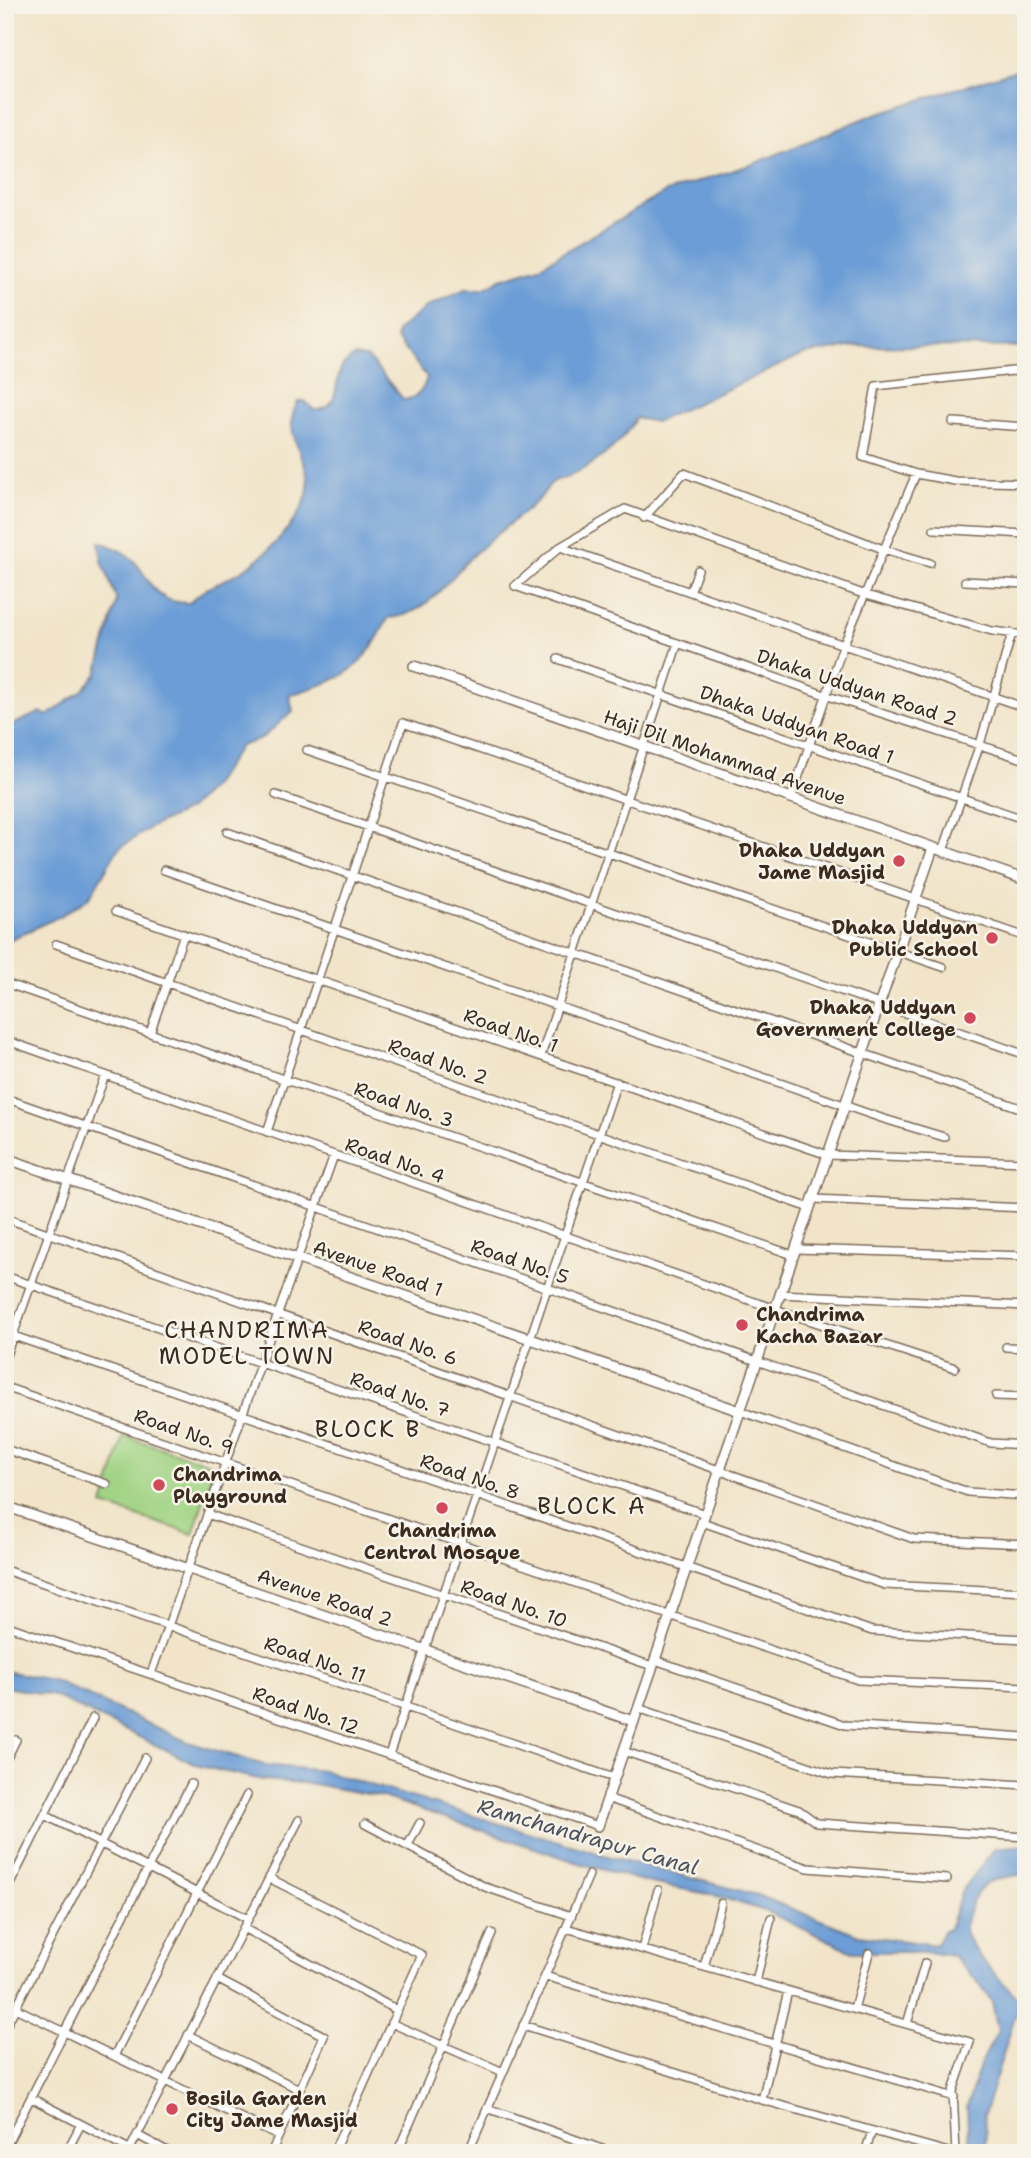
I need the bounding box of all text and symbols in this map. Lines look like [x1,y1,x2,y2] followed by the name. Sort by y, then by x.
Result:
[754,643,960,732] street label: Dhaka Uddyan Road 2
[696,679,897,769] street label: Dhaka Uddyan Road 1
[600,704,849,811] street label: Haji Dil Mohammad Avenue
[739,838,885,885] place label: Dhaka Uddyan Jame Masjid
[891,853,907,869] marker: Dhaka Uddyan Jame Masjid
[832,915,978,962] place label: Dhaka Uddyan Public School
[984,930,1000,946] marker: Dhaka Uddyan Public School
[756,995,956,1042] place label: Dhaka Uddyan Government College
[460,1003,561,1058] street label: Road No. 1
[962,1010,978,1026] marker: Dhaka Uddyan Government College
[385,1033,491,1090] street label: Road No. 2
[351,1076,457,1133] street label: Road No. 3
[342,1132,448,1189] street label: Road No. 4
[467,1233,572,1290] street label: Road No. 5
[310,1235,446,1302] street label: Avenue Road 1
[756,1302,883,1349] place label: Chandrima Kacha Bazar
[355,1314,461,1371] street label: Road No. 6
[159,1315,335,1371] district label: CHANDRIMA MODEL TOWN
[734,1317,750,1333] marker: Chandrima Kacha Bazar
[347,1366,453,1423] street label: Road No. 7
[131,1403,237,1460] street label: Road No. 9
[315,1414,421,1444] district label: BLOCK B
[417,1448,523,1505] street label: Road No. 8
[173,1462,287,1509] place label: Chandrima Playground
[151,1477,167,1493] marker: Chandrima Playground
[537,1491,647,1521] district label: BLOCK A
[434,1500,450,1516] marker: Chandrima Central Mosque
[364,1518,520,1565] place label: Chandrima Central Mosque
[254,1563,396,1632] street label: Avenue Road 2
[457,1574,570,1633] street label: Road No. 10
[261,1630,369,1689] street label: Road No. 11
[249,1681,362,1740] street label: Road No. 12
[474,1792,702,1882] water label: Ramchandrapur Canal
[186,2086,358,2133] place label: Bosila Garden City Jame Masjid
[164,2101,180,2117] marker: Bosila Garden City Jame Masjid

